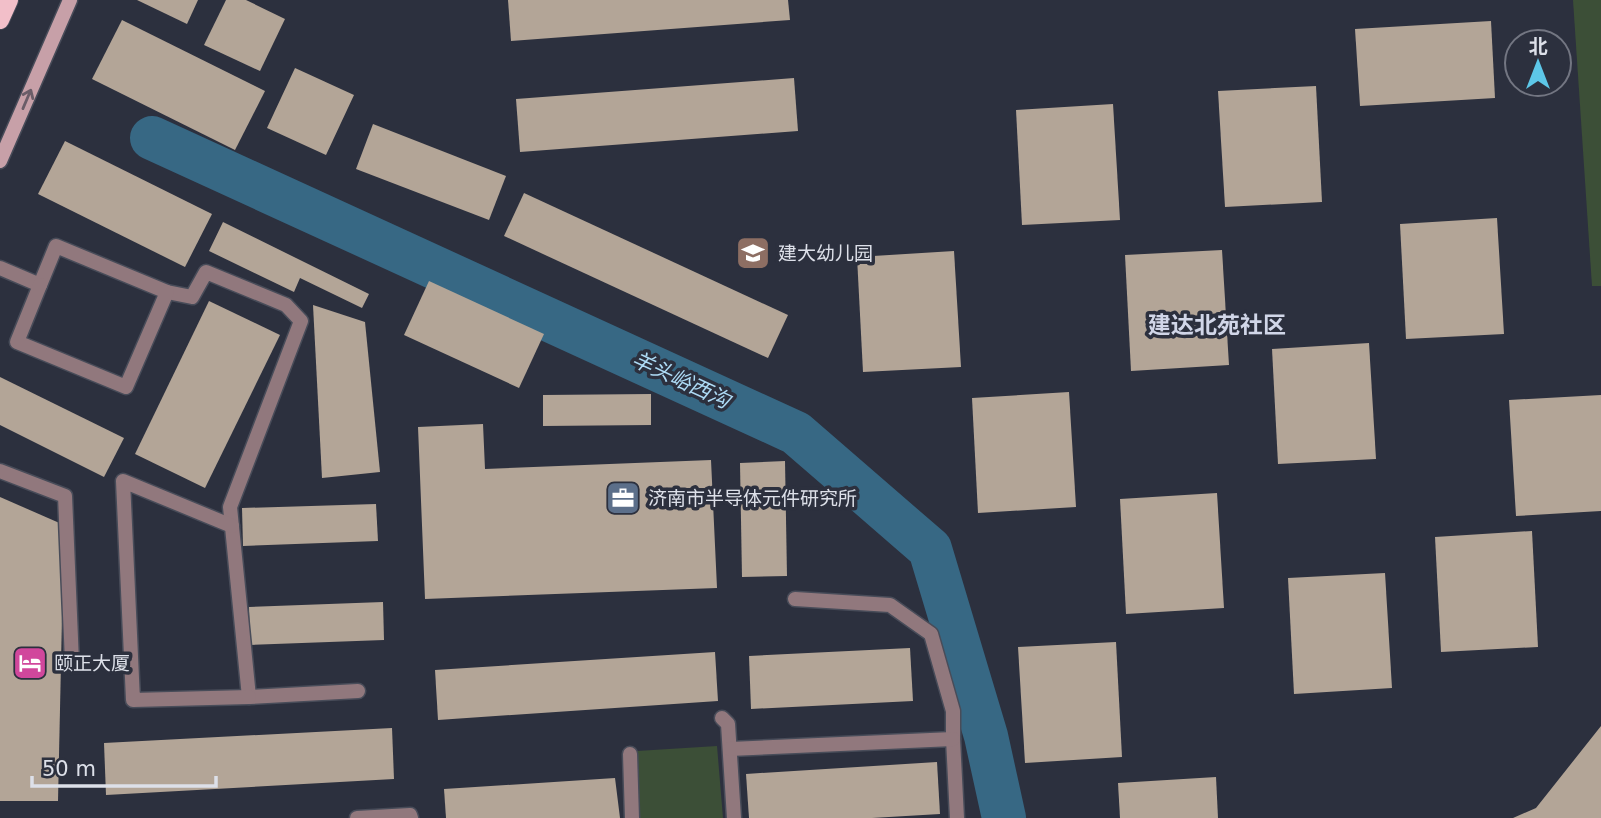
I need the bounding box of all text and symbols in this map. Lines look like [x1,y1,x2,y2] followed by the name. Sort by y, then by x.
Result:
[1503,28,1573,98] north arrow
[1528,35,1548,57] text: 北
[22,88,35,110] one-way arrow
[734,234,772,272] school or university icon: 建大幼儿园
[778,242,873,264] place label: 建大幼儿园
[1148,312,1286,338] district label: 建达北苑社区
[628,347,735,414] water label: 羊头峪西沟
[604,479,642,517] office icon: 济南市半导体元件研究所
[648,487,857,509] place label: 济南市半导体元件研究所
[11,644,49,682] hotel icon: 颐正大厦
[54,652,130,674] place label: 颐正大厦
[32,744,215,788] scale bar
[42,757,96,781] text: 50 m

